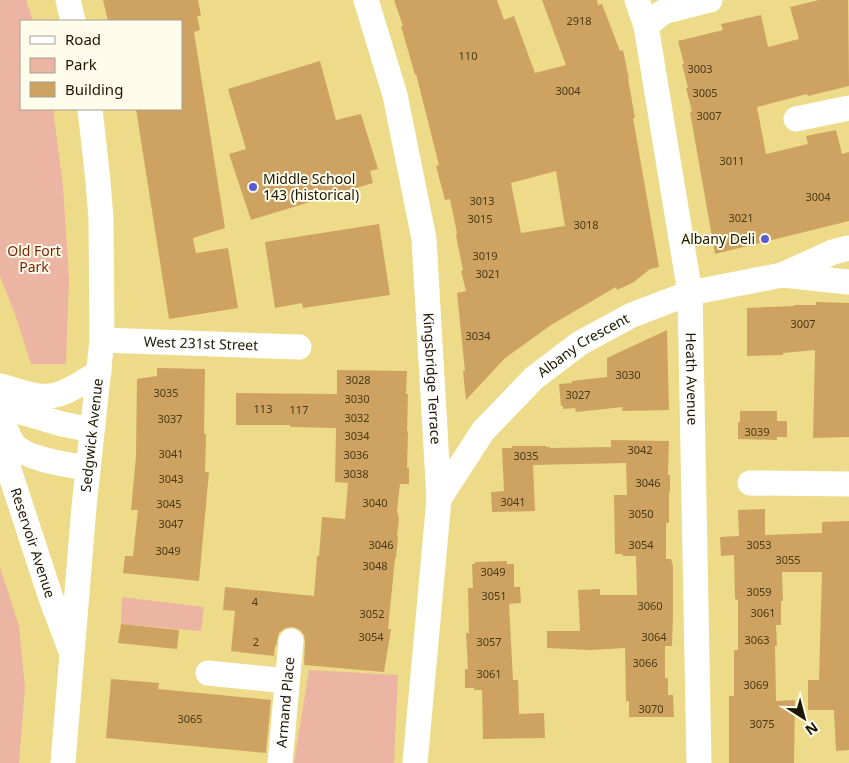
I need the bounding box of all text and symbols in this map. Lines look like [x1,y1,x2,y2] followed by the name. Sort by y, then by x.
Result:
[566,13,592,28] house number: 2918
[20,20,182,110] legend
[65,29,101,49] text: Road
[459,48,477,63] house number: 110
[65,54,97,74] text: Park
[687,61,713,76] house number: 3003
[65,79,123,99] text: Building
[555,83,581,98] house number: 3004
[692,85,718,100] house number: 3005
[696,108,722,123] house number: 3007
[719,153,745,168] house number: 3011
[263,169,359,204] place label: Middle School 143 (historical)
[247,181,259,193] marker: Middle School 143 (historical)
[805,189,831,204] house number: 3004
[469,193,495,208] house number: 3013
[728,210,754,225] house number: 3021
[467,211,493,226] house number: 3015
[573,217,599,232] house number: 3018
[681,229,755,248] place label: Albany Deli
[759,233,771,245] marker: Albany Deli
[7,241,61,276] park label: Old Fort Park
[472,248,498,263] house number: 3019
[475,266,501,281] house number: 3021
[533,308,632,381] street label: Albany Crescent
[419,312,446,445] street label: Kingsbridge Terrace
[790,316,816,331] house number: 3007
[465,328,491,343] house number: 3034
[143,331,259,355] street label: West 231st Street
[682,332,703,425] street label: Heath Avenue
[615,367,641,382] house number: 3030
[345,372,371,387] house number: 3028
[76,377,107,493] street label: Sedgwick Avenue
[153,385,179,400] house number: 3035
[565,387,591,402] house number: 3027
[344,391,370,406] house number: 3030
[254,401,272,416] house number: 113
[290,402,308,417] house number: 117
[344,410,370,425] house number: 3032
[157,411,183,426] house number: 3037
[744,424,770,439] house number: 3039
[344,428,370,443] house number: 3034
[627,442,653,457] house number: 3042
[158,446,184,461] house number: 3041
[343,447,369,462] house number: 3036
[513,448,539,463] house number: 3035
[343,466,369,481] house number: 3038
[158,471,184,486] house number: 3043
[635,475,661,490] house number: 3046
[6,485,60,600] street label: Reservoir Avenue
[500,494,526,509] house number: 3041
[362,495,388,510] house number: 3040
[156,496,182,511] house number: 3045
[628,506,654,521] house number: 3050
[158,516,184,531] house number: 3047
[368,537,394,552] house number: 3046
[628,537,654,552] house number: 3054
[746,537,772,552] house number: 3053
[155,543,181,558] house number: 3049
[775,552,801,567] house number: 3055
[362,558,388,573] house number: 3048
[480,564,506,579] house number: 3049
[746,584,772,599] house number: 3059
[481,588,507,603] house number: 3051
[252,594,259,609] house number: 4
[637,598,663,613] house number: 3060
[750,605,776,620] house number: 3061
[359,606,385,621] house number: 3052
[358,629,384,644] house number: 3054
[641,629,667,644] house number: 3064
[744,632,770,647] house number: 3063
[253,634,259,649] house number: 2
[476,634,502,649] house number: 3057
[632,655,658,670] house number: 3066
[271,656,299,748] street label: Armand Place
[476,666,502,681] house number: 3061
[743,677,769,692] house number: 3069
[779,693,829,743] north arrow
[638,701,664,716] house number: 3070
[177,711,203,726] house number: 3065
[749,716,775,731] house number: 3075
[802,718,822,740] text: N

